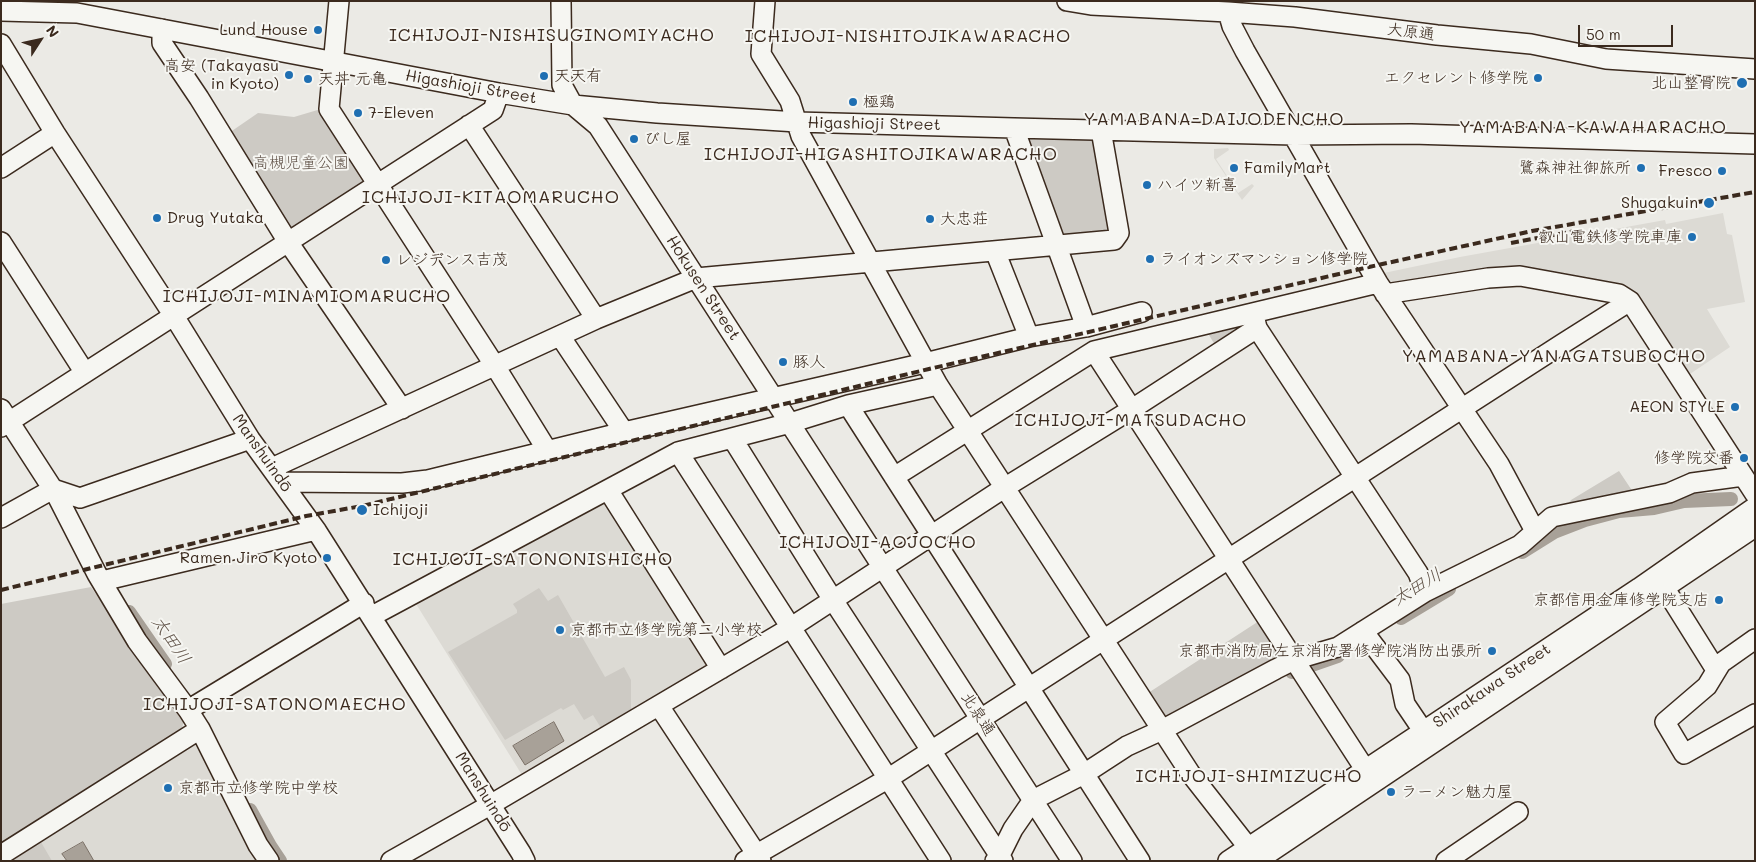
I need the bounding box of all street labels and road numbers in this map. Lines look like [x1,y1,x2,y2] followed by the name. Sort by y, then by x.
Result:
[1386,20,1436,44] street label: 大原通
[404,66,538,108] street label: Higashioji Street
[807,113,941,135] street label: Higashioji Street
[662,232,744,344] street label: Hokusen Street
[228,410,296,496] street label: Manshuindō
[1430,640,1554,732] street label: Shirakawa Street
[957,689,999,739] street label: 北泉通
[451,749,515,835] street label: Manshuindō

